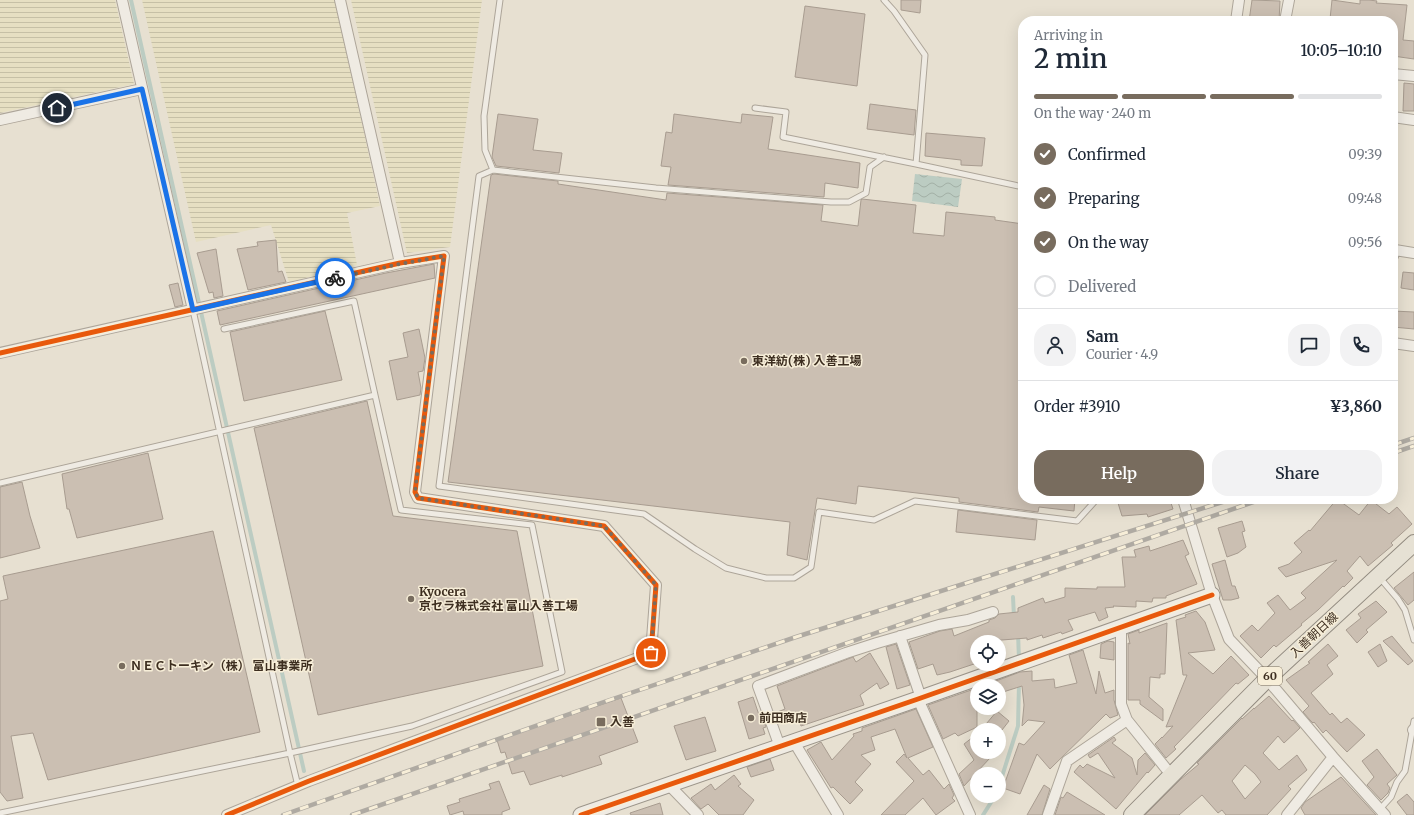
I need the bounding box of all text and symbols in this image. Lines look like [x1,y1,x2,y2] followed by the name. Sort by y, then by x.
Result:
[1034,27,1103,44] text: Arriving in
[1300,41,1382,60] text: 10:05–10:10
[1034,42,1107,75] text: 2 min
[40,91,74,125] pin
[46,97,68,119] icon: home
[1034,105,1151,122] text: On the way · 240 m
[1034,143,1056,165] icon: check
[1068,145,1146,164] text: Confirmed
[1348,146,1382,163] text: 09:39
[1034,187,1056,209] icon: check
[1068,189,1140,208] text: Preparing
[1348,190,1382,207] text: 09:48
[1034,231,1056,253] icon: check
[1068,233,1149,252] text: On the way
[1348,234,1382,251] text: 09:56
[315,258,355,298] courier
[324,267,346,289] icon: bike
[1068,277,1136,296] text: Delivered
[1034,324,1076,366] button: person
[1288,324,1330,366] button: chat
[1340,324,1382,366] button: phone
[1086,327,1119,346] text: Sam
[1086,346,1158,363] text: Courier · 4.9
[752,353,861,368] place label: 東洋紡(株) 入善工場
[739,356,749,366] marker: 東洋紡(株) 入善工場
[1034,397,1121,416] text: Order #3910
[1330,397,1382,416] text: ¥3,860
[1034,450,1204,496] button: Help
[1212,450,1382,496] button: Share
[419,584,578,613] place label: Kyocera 京セラ株式会社 富山入善工場
[406,594,416,604] marker: Kyocera 京セラ株式会社 富山入善工場
[1287,609,1341,661] street label: 入善朝日線
[970,635,1006,803] map controls
[970,635,1006,671] button: locate
[634,636,668,670] pin
[640,642,662,664] icon: bag
[130,658,313,673] place label: ＮＥＣトーキン（株） 富山事業所
[117,661,127,671] marker: ＮＥＣトーキン（株） 富山事業所
[1258,667,1282,685] road number: 60
[970,679,1006,715] button: layers
[759,710,807,725] place label: 前田商店
[746,713,756,723] marker: 前田商店
[610,714,634,729] place label: 入善
[595,716,607,728] marker: 入善
[970,723,1006,759] button: +
[970,767,1006,803] button: −

